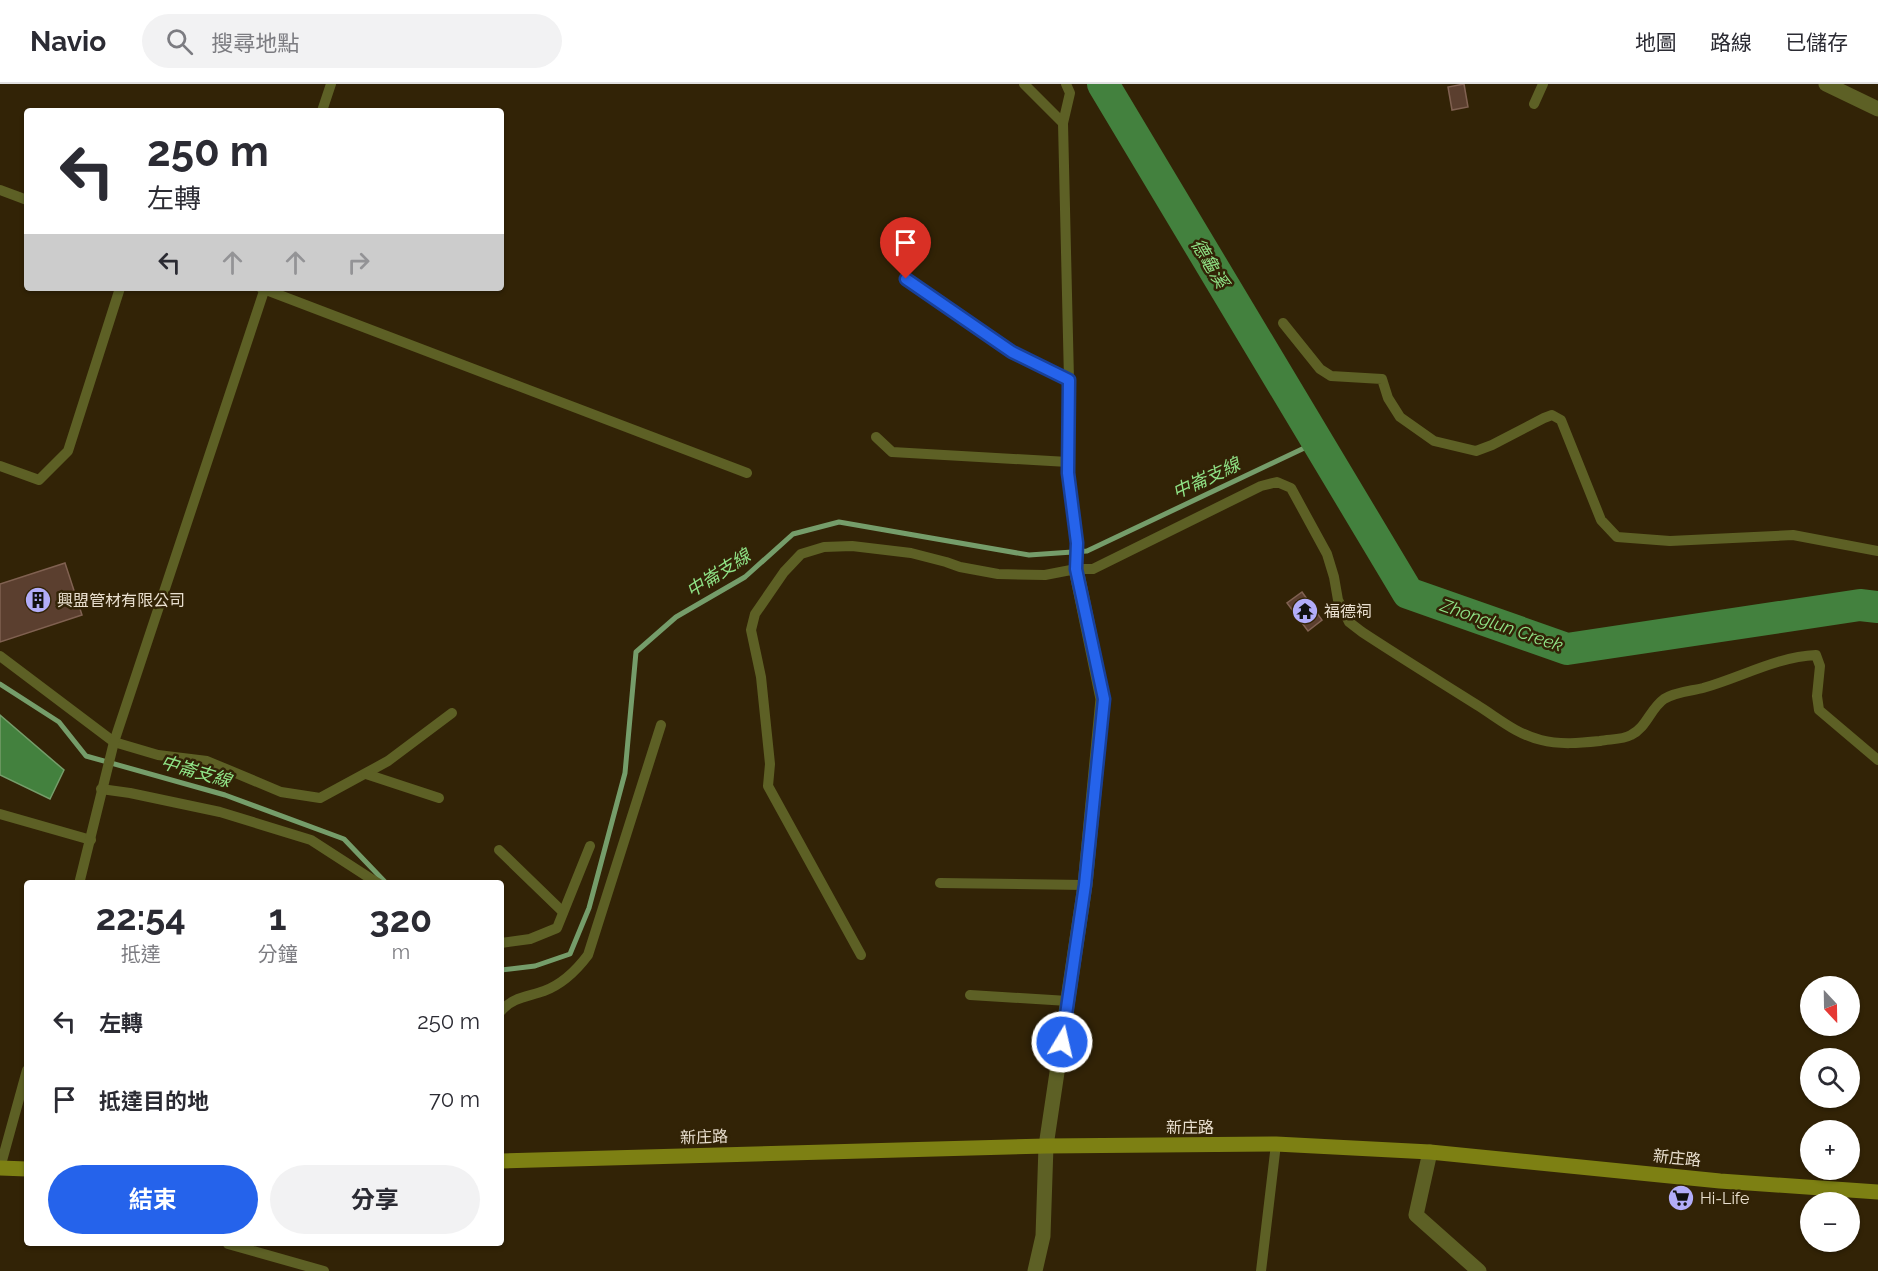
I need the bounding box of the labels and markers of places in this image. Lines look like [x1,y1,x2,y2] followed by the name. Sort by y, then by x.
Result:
[880,217,931,279] pin
[23,585,53,615] building icon: 興盟管材有限公司
[57,591,185,610] place label: 興盟管材有限公司
[1290,596,1320,626] temple icon: 福德祠
[1324,602,1372,621] place label: 福德祠
[1666,1183,1696,1213] supermarket icon: Hi-Life
[1700,1189,1749,1208] place label: Hi-Life

